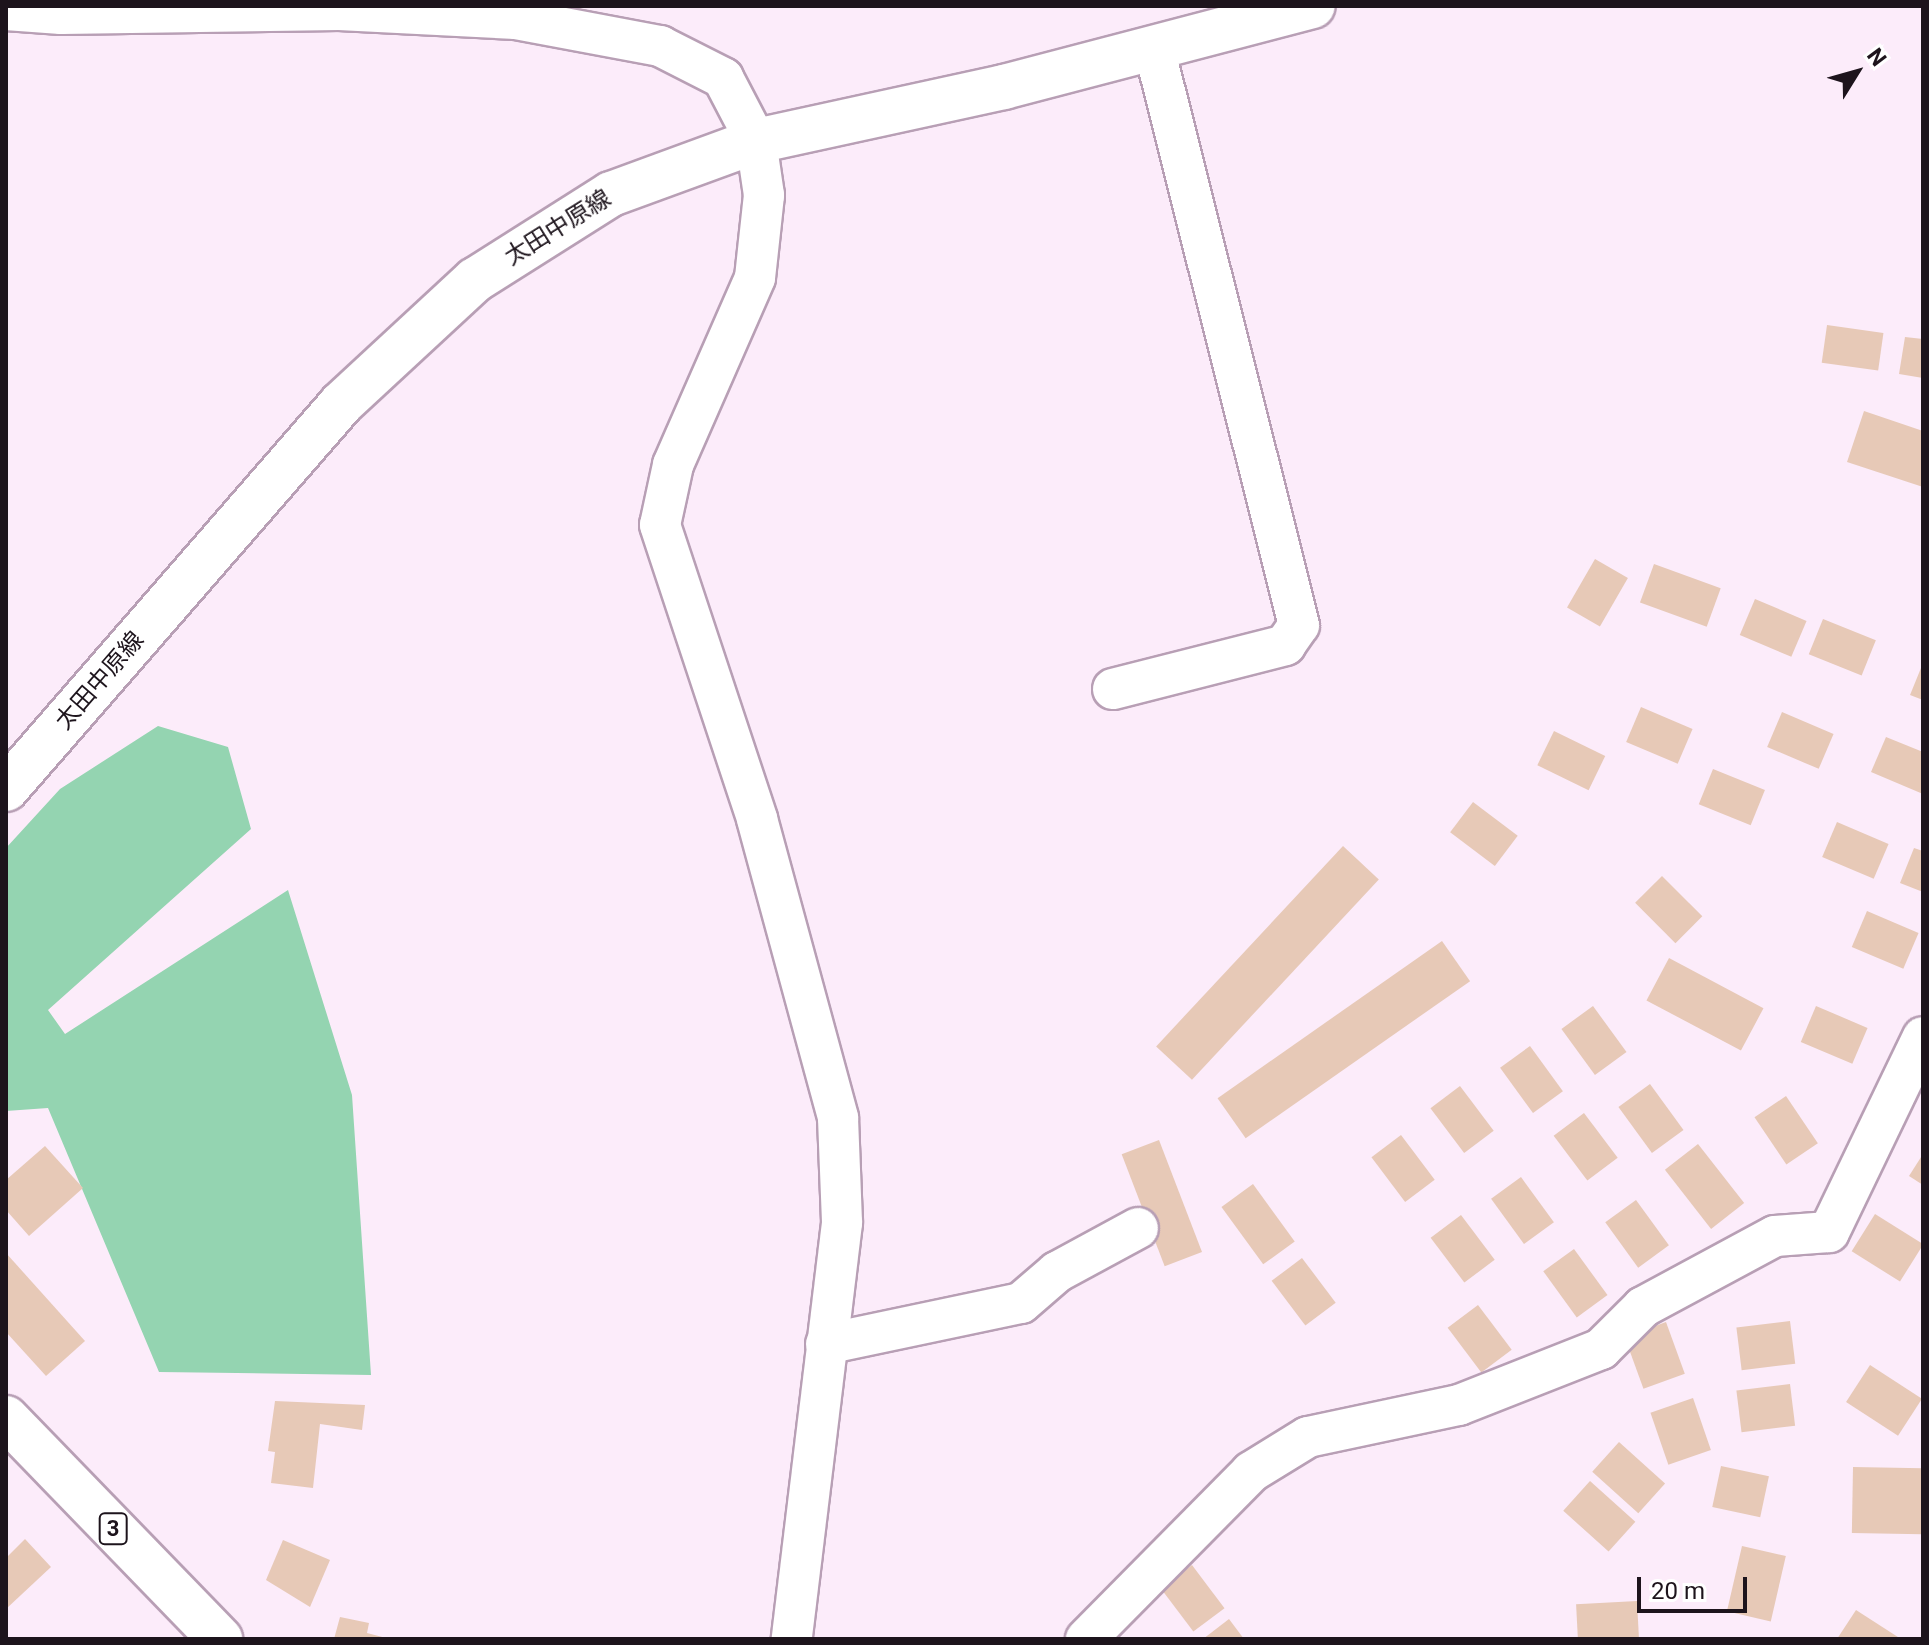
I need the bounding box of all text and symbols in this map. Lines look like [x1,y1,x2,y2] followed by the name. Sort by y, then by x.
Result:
[1817,32,1897,112] north arrow
[1862,44,1891,71] text: N
[499,184,617,272] street label: 太田中原線
[50,626,150,736] street label: 太田中原線
[97,1511,129,1547] road number: 3
[1641,1561,1751,1611] scale bar
[1651,1577,1705,1605] text: 20 m

